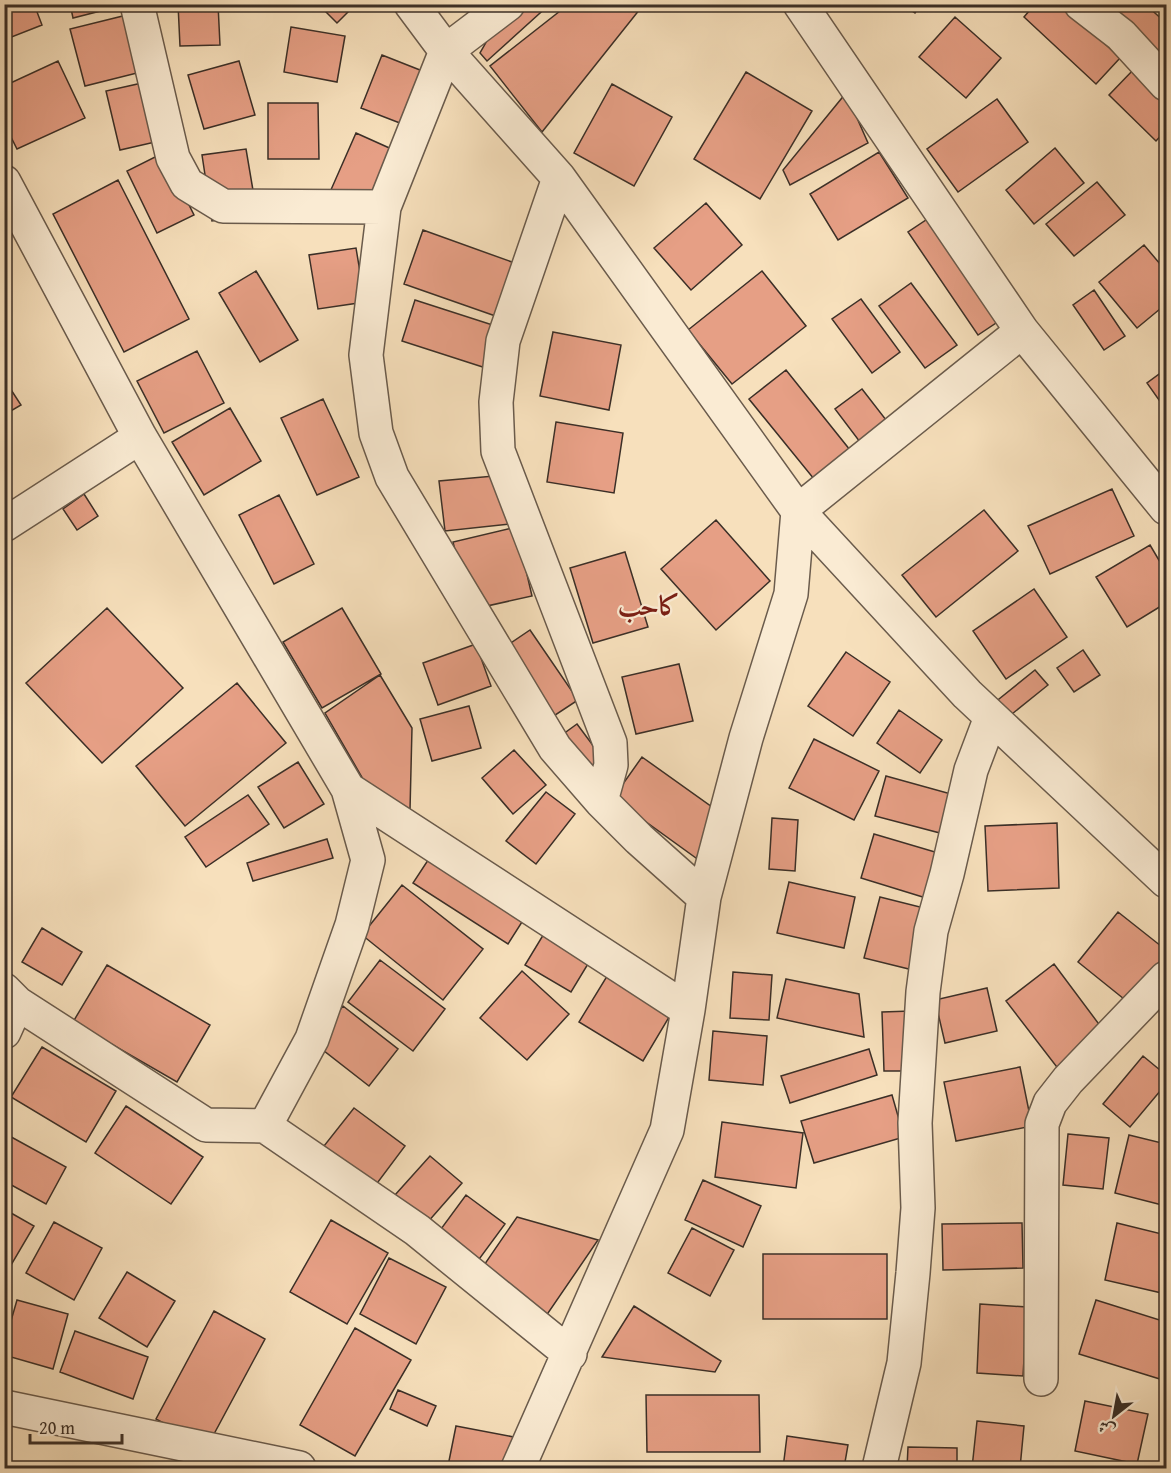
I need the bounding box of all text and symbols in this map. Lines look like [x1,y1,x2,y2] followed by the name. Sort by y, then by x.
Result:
[618,585,680,625] district label: كاحب
[1084,1386,1144,1446] north arrow
[30,1407,122,1445] scale bar
[39,1414,75,1441] text: 20 m
[1093,1414,1119,1443] text: ش

